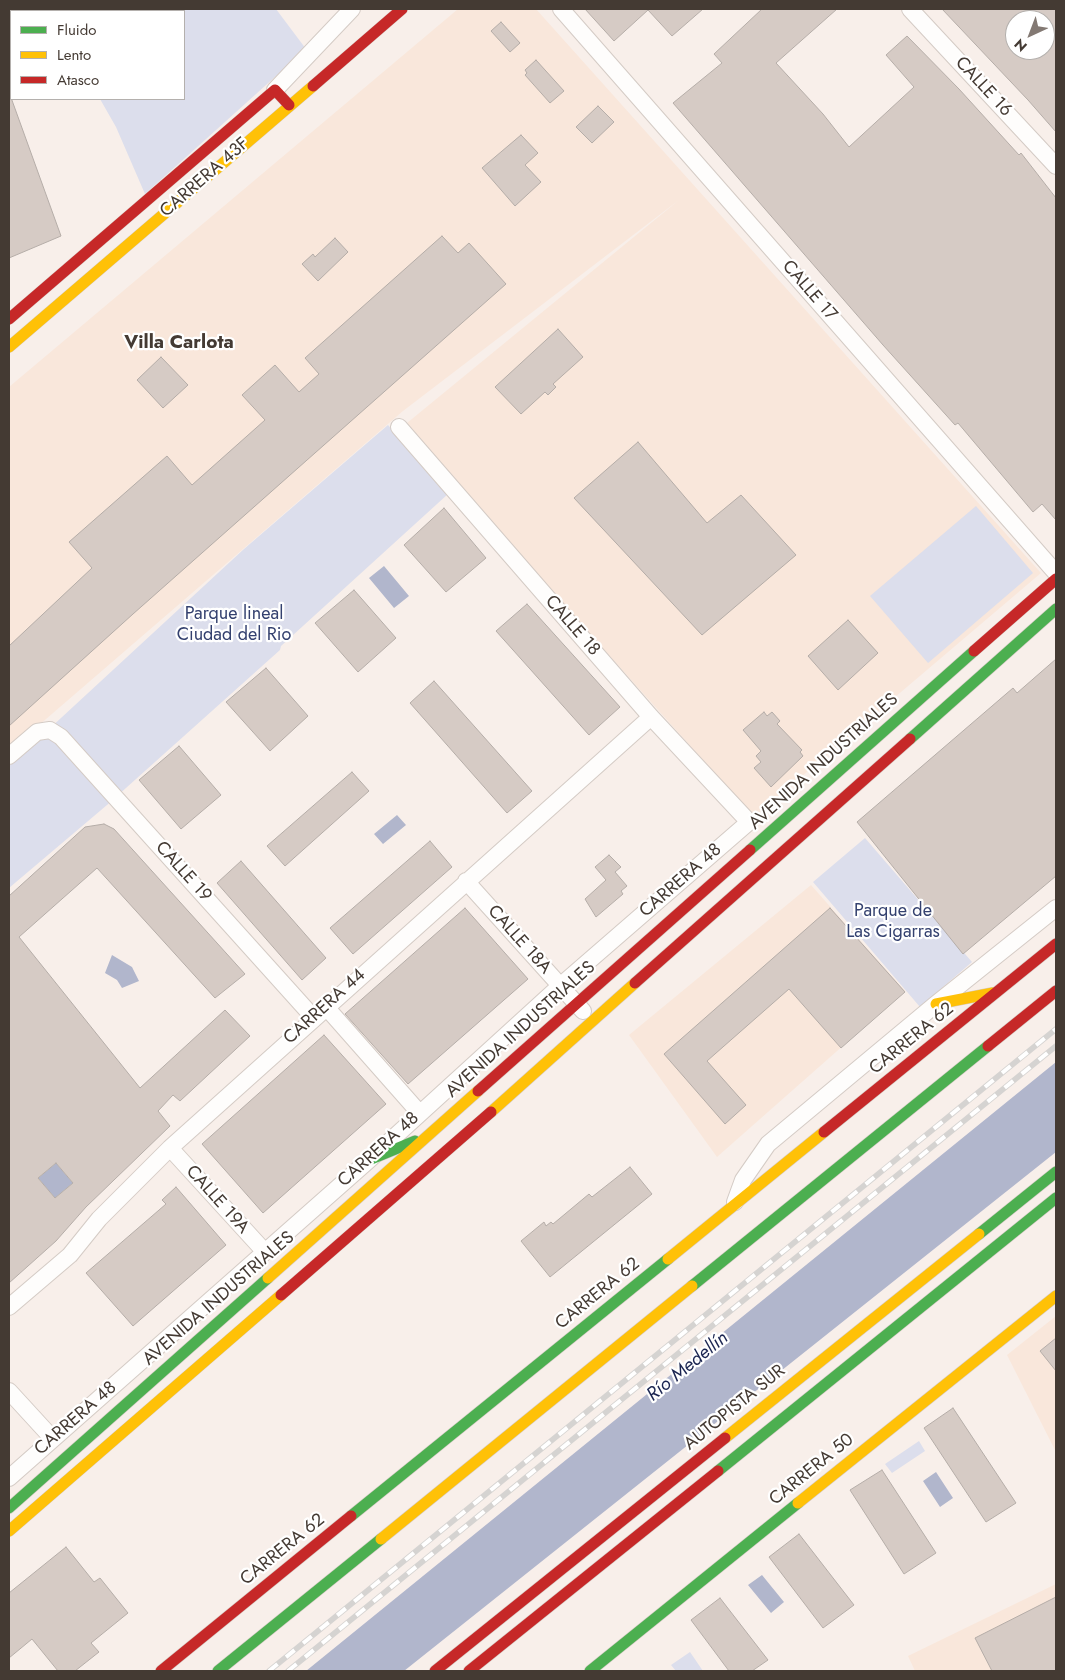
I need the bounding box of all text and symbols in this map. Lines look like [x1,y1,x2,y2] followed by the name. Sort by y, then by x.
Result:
[10,10,185,100] legend
[1005,10,1055,60] north arrow
[57,19,96,41] text: Fluido
[1010,34,1031,56] text: N
[57,44,91,66] text: Lento
[950,53,1016,121] street label: CALLE 16
[57,69,99,91] text: Atasco
[156,134,254,222] street label: CARRERA 43F
[777,256,841,326] street label: CALLE 17
[124,332,234,354] district label: Villa Carlota
[540,591,604,661] street label: CALLE 18
[177,604,291,646] park label: Parque lineal Ciudad del Rio
[745,689,903,835] street label: AVENIDA INDUSTRIALES
[150,837,216,907] street label: CALLE 19
[636,839,726,923] street label: CARRERA 48
[483,901,555,979] street label: CALLE 18A
[846,901,940,944] park label: Parque de Las Cigarras
[442,957,600,1103] street label: AVENIDA INDUSTRIALES
[280,965,370,1049] street label: CARRERA 44
[866,999,958,1079] street label: CARRERA 62
[334,1108,424,1192] street label: CARRERA 48
[181,1161,253,1239] street label: CALLE 19A
[139,1227,299,1371] street label: AVENIDA INDUSTRIALES
[552,1254,644,1334] street label: CARRERA 62
[643,1327,733,1407] water label: Río Medellín
[680,1361,790,1455] street label: AUTOPISTA SUR
[31,1377,121,1461] street label: CARRERA 48
[765,1429,859,1511] street label: CARRERA 50
[237,1510,329,1590] street label: CARRERA 62

